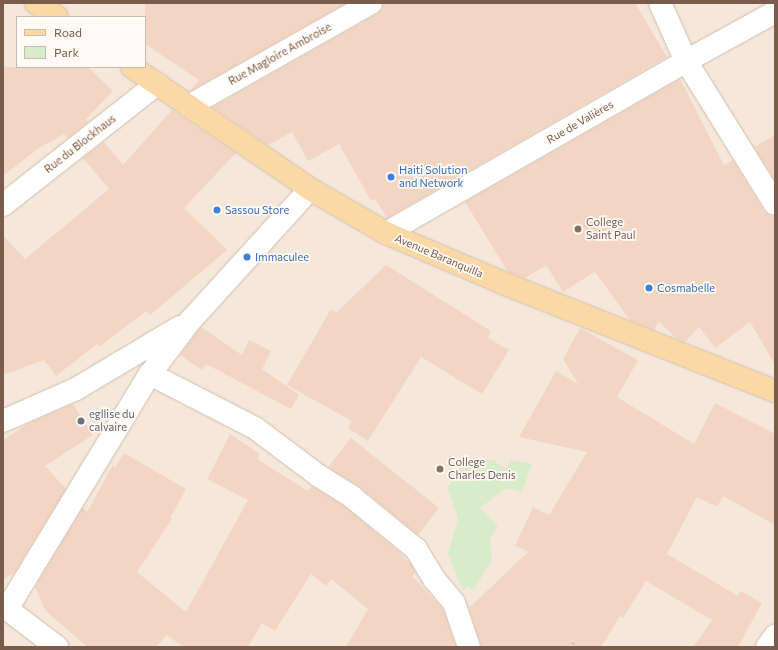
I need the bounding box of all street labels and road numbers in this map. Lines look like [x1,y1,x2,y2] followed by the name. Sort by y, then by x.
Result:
[226,20,334,88] street label: Rue Magloire Ambroise
[544,98,616,146] street label: Rue de Valières
[42,112,118,176] street label: Rue du Blockhaus
[393,231,485,281] street label: Avenue Baranquilla

